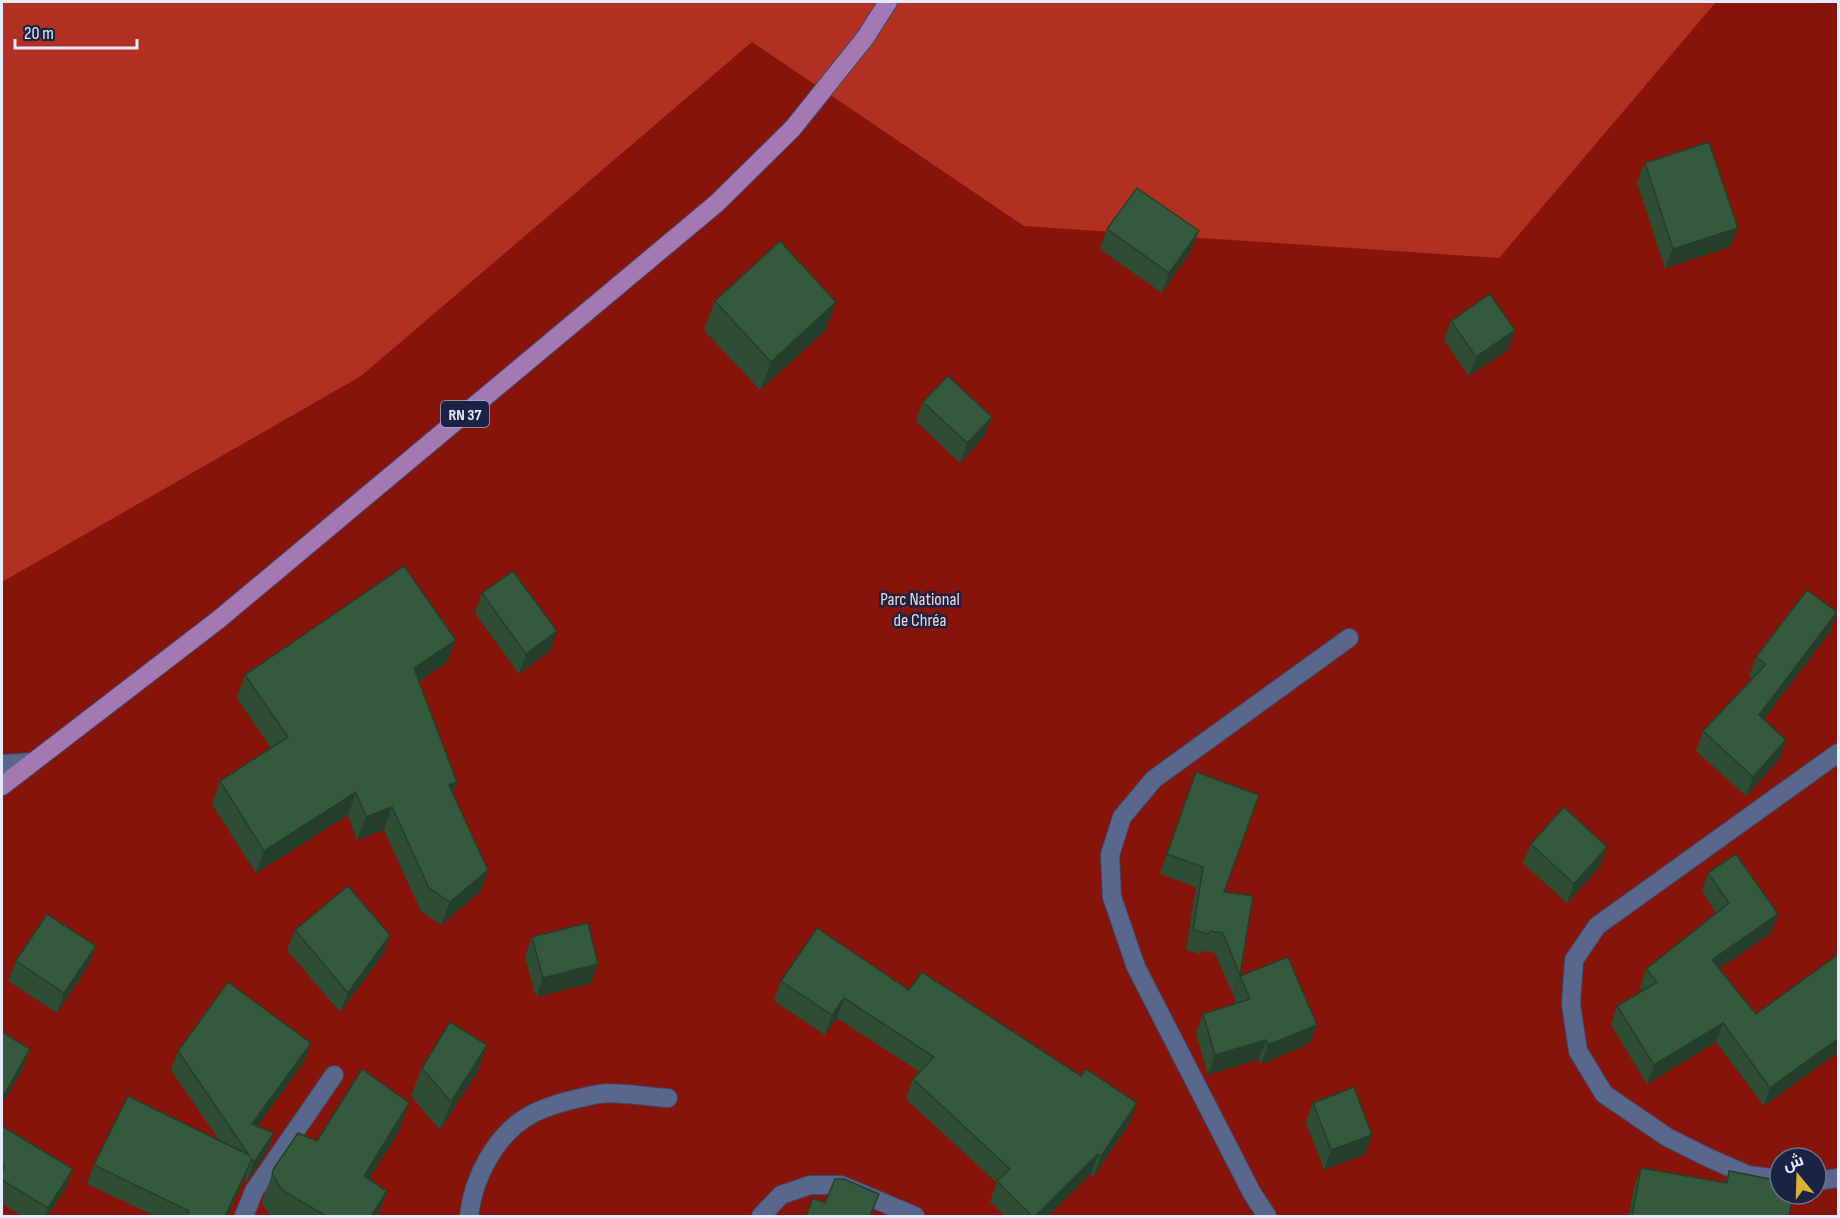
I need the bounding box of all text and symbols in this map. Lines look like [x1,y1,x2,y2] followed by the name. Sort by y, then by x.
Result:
[15,12,136,50] scale bar
[24,23,54,44] text: 20 m
[441,401,489,427] road number: RN 37
[880,589,960,631] park label: Parc National de Chréa
[1768,1146,1828,1206] north arrow
[1781,1151,1806,1176] text: ش

